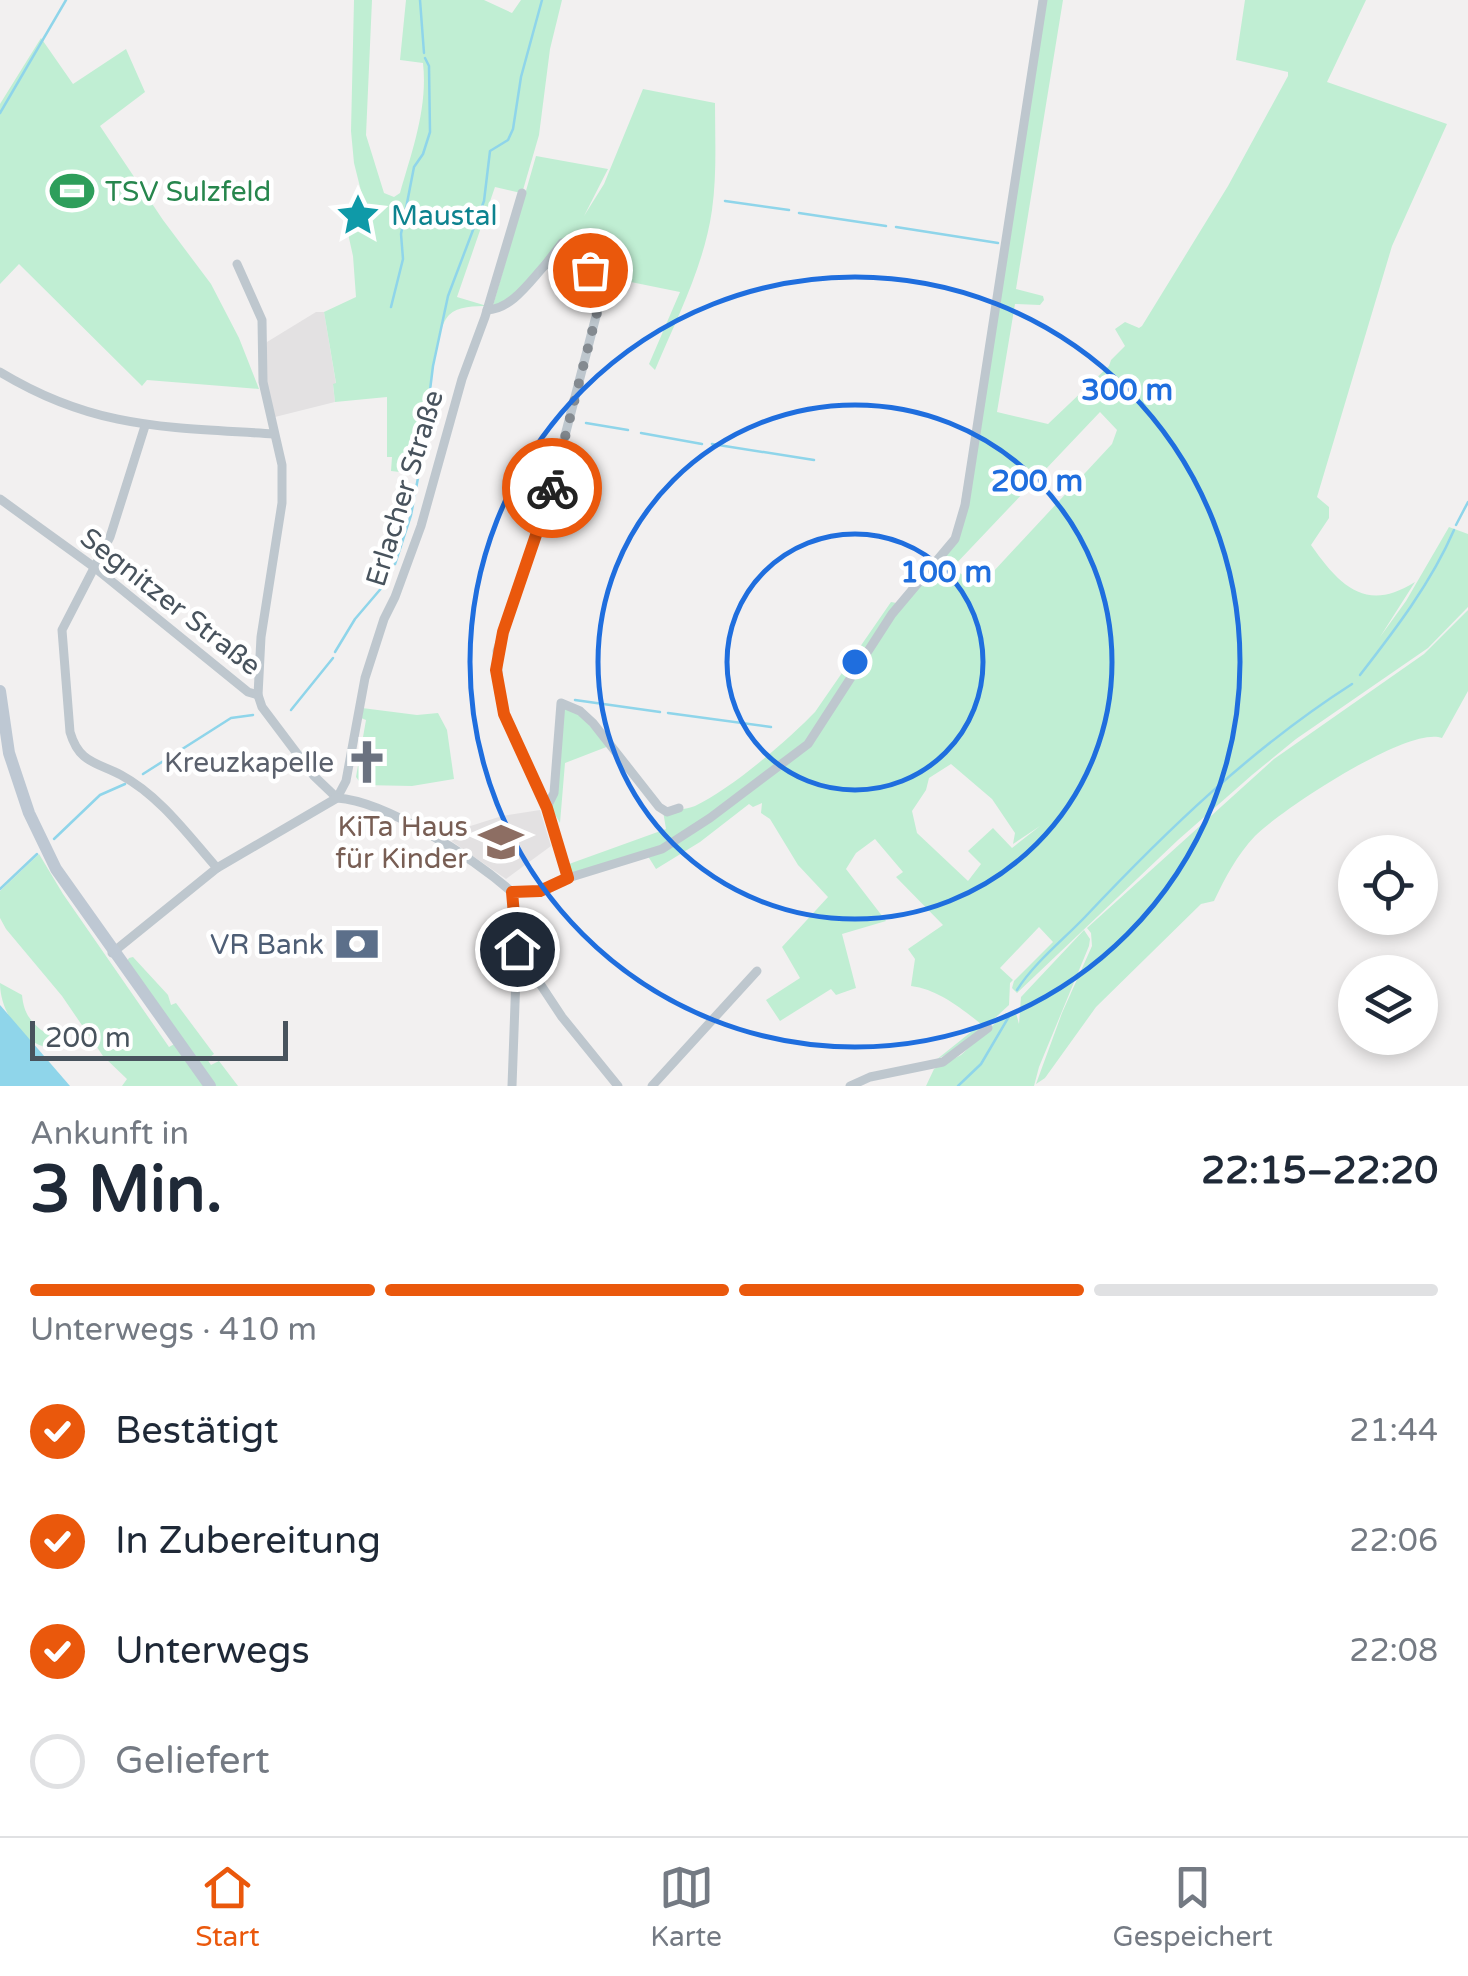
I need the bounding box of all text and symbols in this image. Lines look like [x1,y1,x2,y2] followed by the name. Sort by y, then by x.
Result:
[48,167,96,215] sports icon: TSV Sulzfeld
[105,175,271,209] place label: TSV Sulzfeld
[334,191,382,239] place icon: Maustal
[391,199,497,233] place label: Maustal
[548,228,633,313] pin
[563,243,618,298] icon: bag
[1081,372,1173,409] text: 300 m
[359,386,451,591] street label: Erlacher Straße
[502,438,602,538] courier
[525,461,580,516] icon: bike
[991,463,1083,500] text: 200 m
[73,521,268,683] street label: Segnitzer Straße
[900,554,992,591] text: 100 m
[837,644,873,680] centre of rings
[343,738,391,786] church icon: Kreuzkapelle
[164,746,334,780] place label: Kreuzkapelle
[335,810,468,876] place label: KiTa Haus für Kinder
[477,818,525,866] school or university icon: KiTa Haus für Kinder
[1338,835,1438,1055] map controls
[1338,835,1438,935] button: locate
[475,907,560,992] pin
[333,920,381,968] bank icon: VR Bank
[490,922,545,977] icon: home
[210,928,324,962] place label: VR Bank
[1338,955,1438,1055] button: layers
[30,1016,288,1060] scale bar
[45,1021,131,1055] text: 200 m
[30,1115,189,1153] text: Ankunft in
[1201,1148,1438,1194] text: 22:15–22:20
[30,1151,223,1230] text: 3 Min.
[30,1311,317,1349] text: Unterwegs · 410 m
[30,1404,85,1459] icon: check
[115,1408,279,1454] text: Bestätigt
[1349,1412,1438,1450] text: 21:44
[30,1514,85,1569] icon: check
[115,1518,381,1564] text: In Zubereitung
[1349,1522,1438,1560] text: 22:06
[30,1624,85,1679] icon: check
[115,1628,310,1674] text: Unterwegs
[1349,1632,1438,1670] text: 22:08
[115,1738,270,1784] text: Geliefert
[195,1860,260,1954] tab: Start
[650,1860,722,1954] tab: Karte
[1112,1860,1273,1954] tab: Gespeichert

